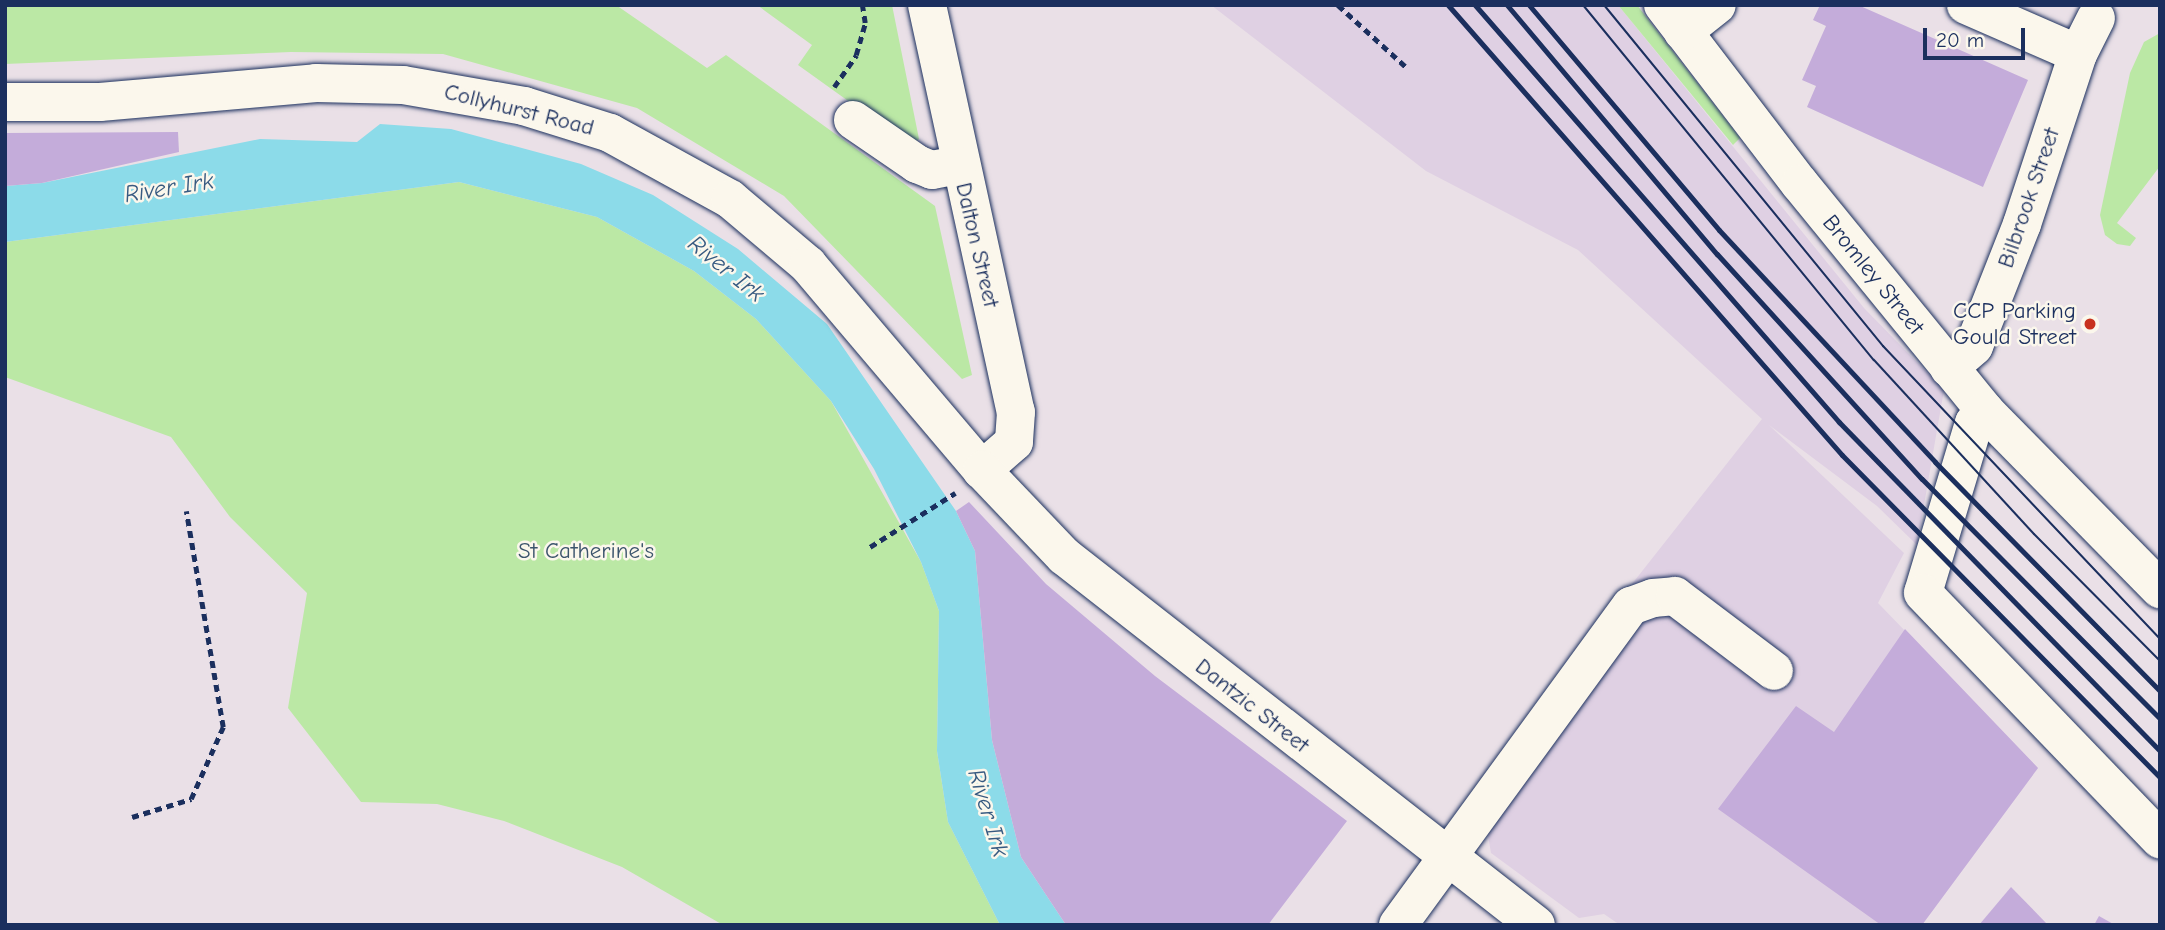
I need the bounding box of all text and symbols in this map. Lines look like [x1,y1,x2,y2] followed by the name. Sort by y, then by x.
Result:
[1927,14,2028,58] scale bar
[1936,28,1984,52] text: 20 m
[441,78,597,142] street label: Collyhurst Road
[1992,124,2066,272] street label: Bilbrook Street
[122,167,216,209] water label: River Irk
[949,180,1005,310] street label: Dalton Street
[1816,209,1930,341] street label: Bromley Street
[682,230,770,308] water label: River Irk
[1953,297,2076,351] place label: CCP Parking Gould Street
[2082,316,2098,332] marker: CCP Parking Gould Street
[518,537,654,565] park label: St Catherine's
[1189,653,1315,759] street label: Dantzic Street
[961,766,1015,860] water label: River Irk

